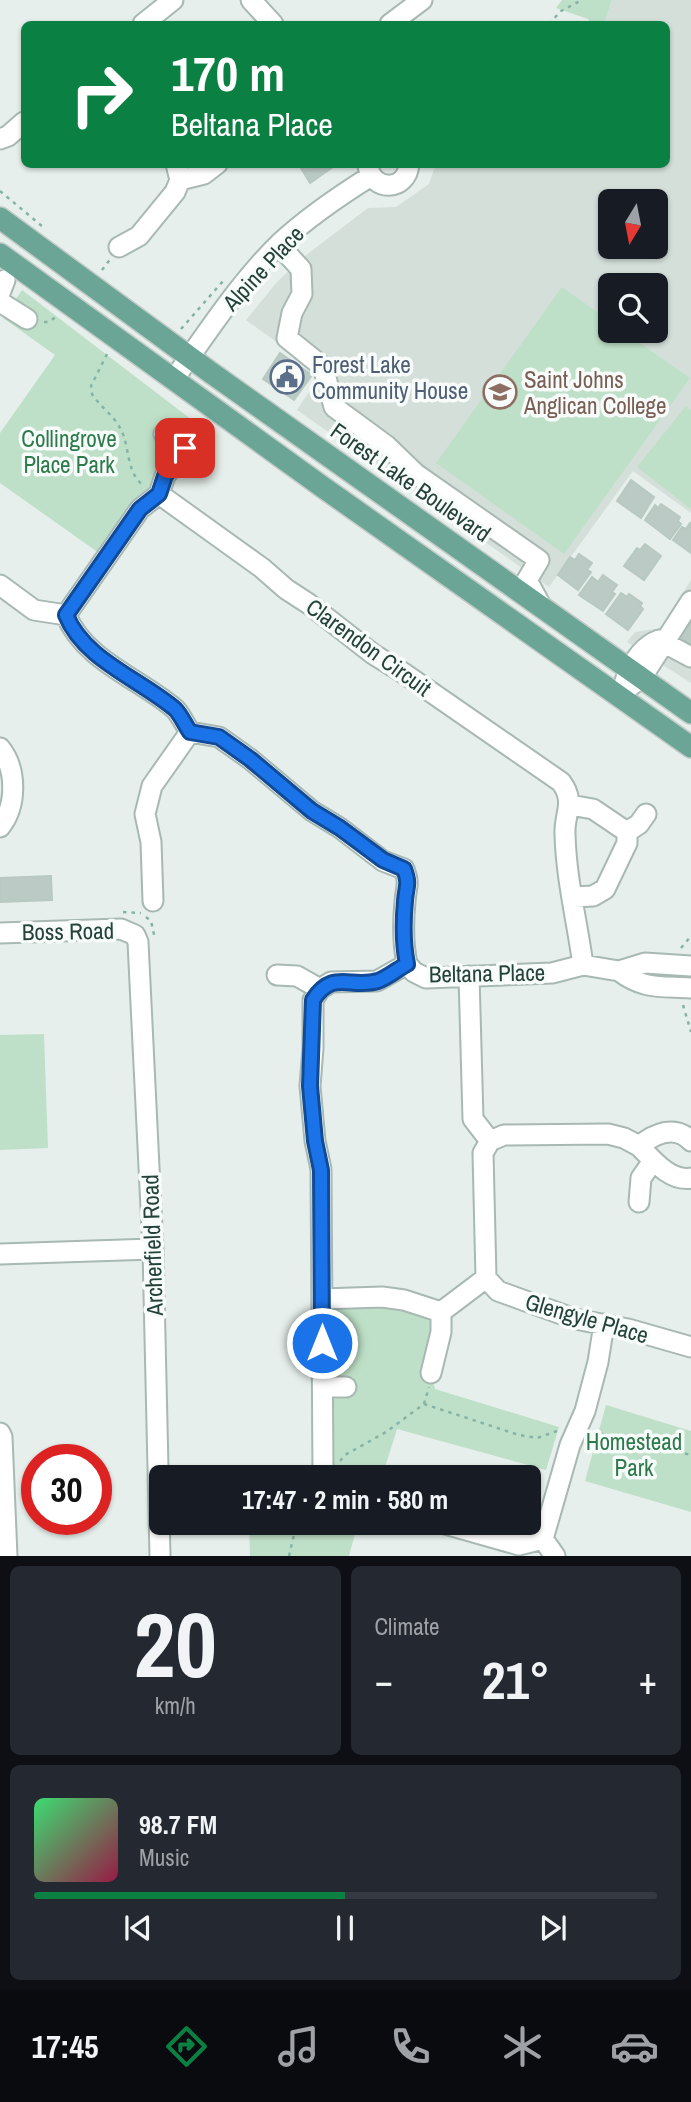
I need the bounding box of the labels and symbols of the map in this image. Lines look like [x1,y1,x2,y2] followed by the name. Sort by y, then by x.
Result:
[598,189,668,259] north arrow
[215,219,310,318] street label: Alpine Place
[312,349,468,406] place label: Forest Lake Community House
[268,358,306,396] public building icon: Forest Lake Community House
[523,364,667,421] place label: Saint Johns Anglican College
[481,373,519,411] school or university icon: Saint Johns Anglican College
[325,415,497,549] street label: Forest Lake Boulevard
[155,418,215,478] pin
[21,423,117,480] park label: Collingrove Place Park
[300,591,438,703] street label: Clarendon Circuit
[22,915,114,947] street label: Boss Road
[429,956,545,990] street label: Beltana Place
[134,1174,170,1317] street label: Archerfield Road
[522,1286,652,1350] street label: Glengyle Place
[285,1306,359,1380] position arrow
[586,1426,682,1483] park label: Homestead Park
[21,1444,112,1535] speed limit sign: 30

